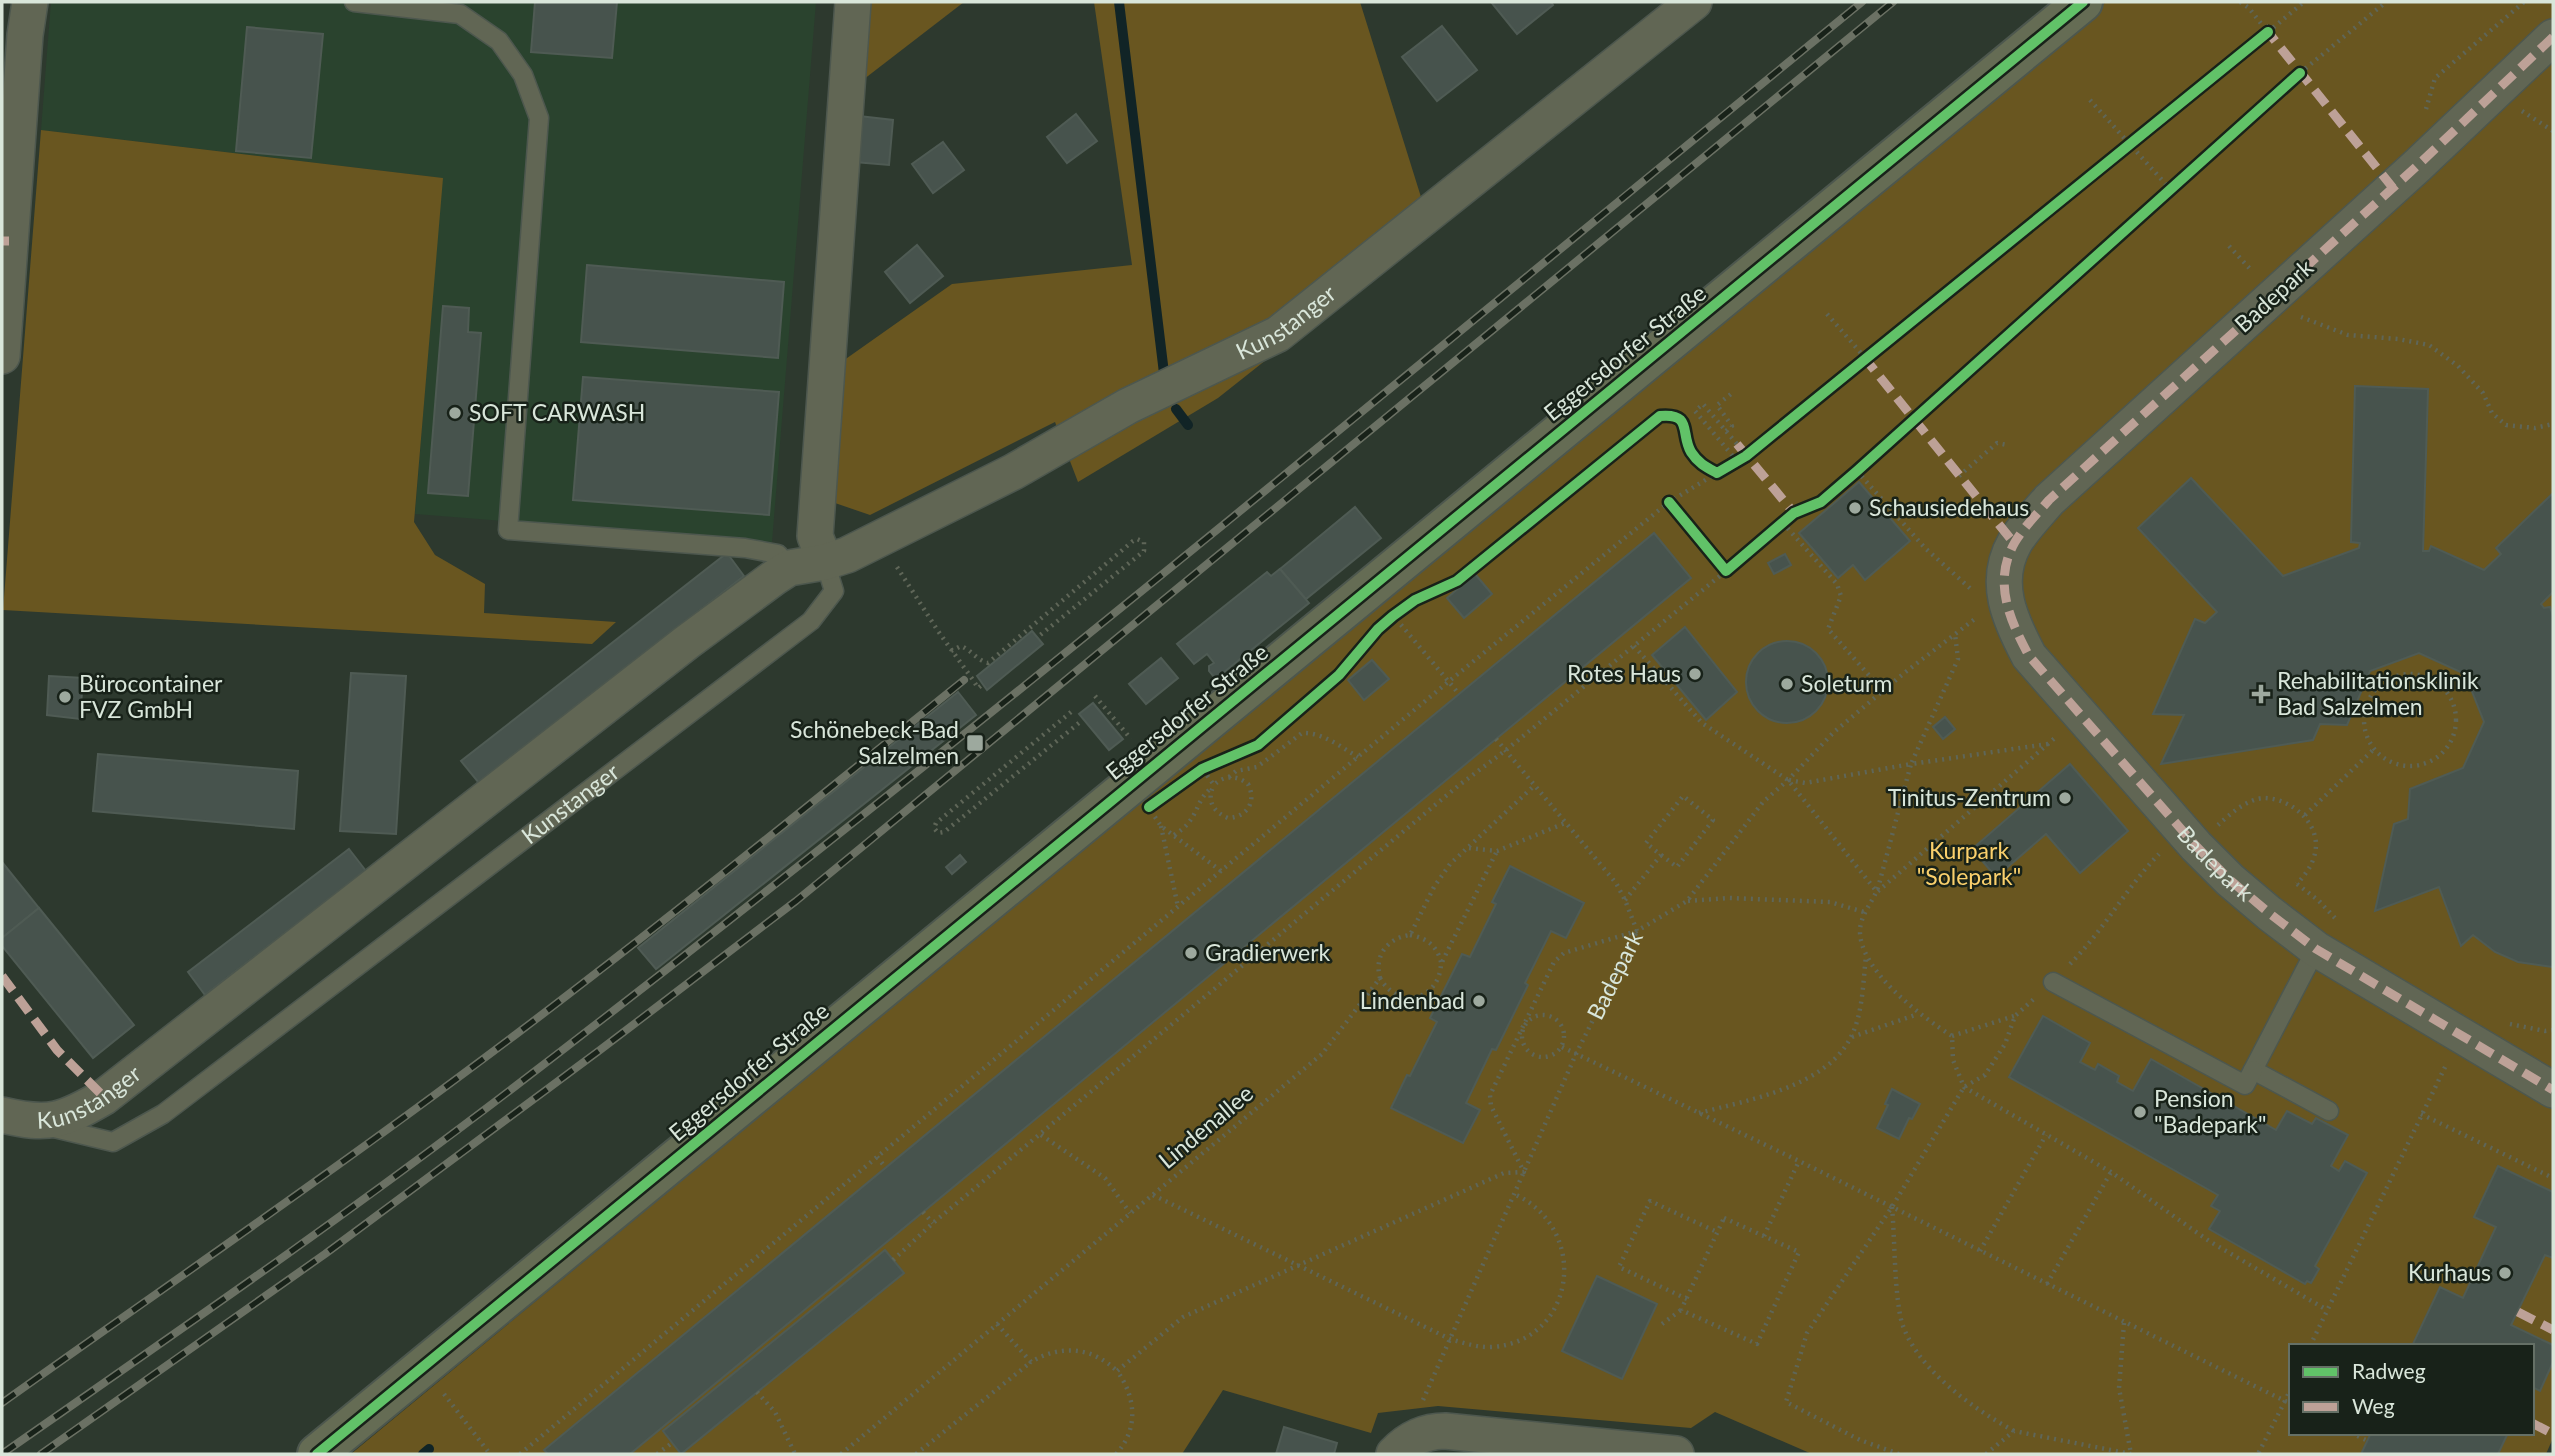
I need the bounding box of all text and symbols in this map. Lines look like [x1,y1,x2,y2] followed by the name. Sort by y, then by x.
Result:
[2228,253,2318,338] street label: Badepark
[1231,278,1342,365] street label: Kunstanger
[1538,278,1711,426] street label: Eggersdorfer Straße
[469,398,645,426] place label: SOFT CARWASH
[447,405,463,421] marker: SOFT CARWASH
[1869,493,2029,521] place label: Schausiedehaus
[1847,500,1863,516] marker: Schausiedehaus
[1100,637,1273,785] street label: Eggersdorfer Straße
[1567,659,1681,687] place label: Rotes Haus
[1687,666,1703,682] marker: Rotes Haus
[2277,666,2479,720] place label: Rehabilitationsklinik Bad Salzelmen
[79,669,223,723] place label: Bürocontainer FVZ GmbH
[1801,669,1892,697] place label: Soleturm
[1779,676,1795,692] marker: Soleturm
[2251,684,2271,704] marker: Rehabilitationsklinik Bad Salzelmen
[57,689,73,705] marker: Bürocontainer FVZ GmbH
[790,715,959,769] place label: Schönebeck-Bad Salzelmen
[965,733,985,753] marker: Schönebeck-Bad Salzelmen
[516,757,625,849] street label: Kunstanger
[1888,783,2051,811] place label: Tinitus-Zentrum
[2057,790,2073,806] marker: Tinitus-Zentrum
[2172,820,2259,907] street label: Badepark
[1917,836,2021,890] park label: Kurpark "Solepark"
[1580,926,1648,1024] street label: Badepark
[1205,938,1331,966] place label: Gradierwerk
[1183,945,1199,961] marker: Gradierwerk
[1360,986,1465,1014] place label: Lindenbad
[1471,993,1487,1009] marker: Lindenbad
[663,996,834,1146] street label: Eggersdorfer Straße
[36,1058,146,1134] street label: Kunstanger
[1152,1079,1258,1174] street label: Lindenallee
[2154,1084,2267,1138] place label: Pension "Badepark"
[2132,1104,2148,1120] marker: Pension "Badepark"
[2408,1258,2491,1286] place label: Kurhaus
[2497,1265,2513,1281] marker: Kurhaus
[2289,1344,2534,1435] legend
[2352,1358,2426,1383] text: Radweg
[2352,1393,2395,1418] text: Weg

